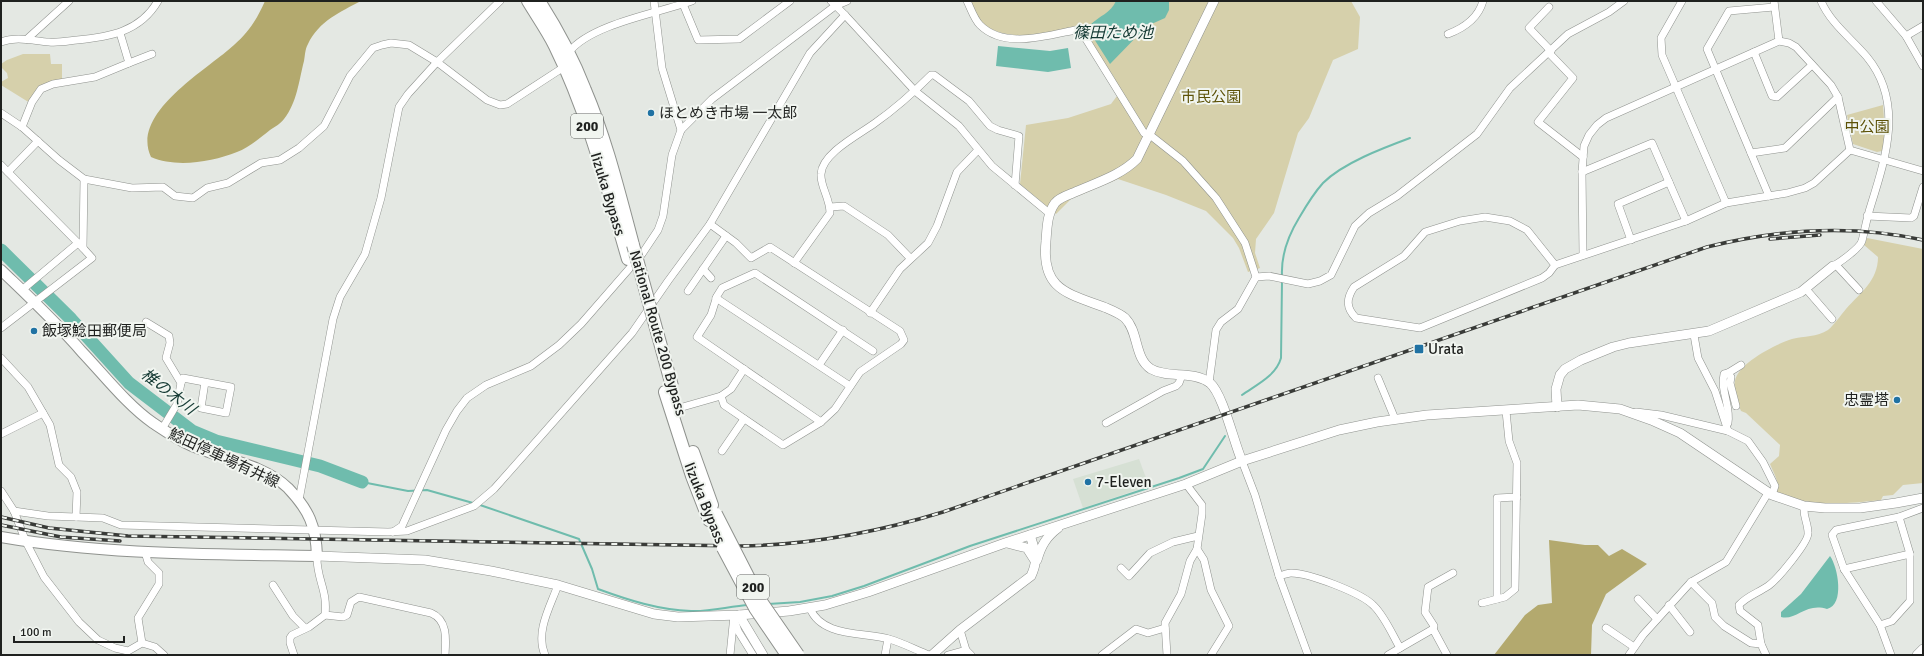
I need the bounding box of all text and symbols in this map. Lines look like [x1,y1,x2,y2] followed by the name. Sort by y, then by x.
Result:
[1073,23,1155,43] water label: 篠田ため池
[1181,88,1241,106] park label: 市民公園
[659,104,797,122] place label: ほとめき市場 一太郎
[646,108,656,118] marker: ほとめき市場 一太郎
[571,114,603,138] road number: 200
[1844,118,1890,136] park label: 中公園
[587,150,629,238] street label: Iizuka Bypass
[626,248,690,418] street label: National Route 200 Bypass
[42,322,147,340] place label: 飯塚鯰田郵便局
[29,326,39,336] marker: 飯塚鯰田郵便局
[1428,340,1464,358] place label: Urata
[1413,343,1425,355] marker: Urata
[137,364,201,421] water label: 椎の木川
[1844,391,1889,409] place label: 忠霊塔
[1892,395,1902,405] marker: 忠霊塔
[166,424,282,492] street label: 鯰田停車場有井線
[680,460,730,547] street label: Iizuka Bypass
[1096,473,1152,491] place label: 7-Eleven
[1083,477,1093,487] marker: 7-Eleven
[737,575,769,599] road number: 200
[14,618,124,644] scale bar
[20,625,52,640] text: 100 m

